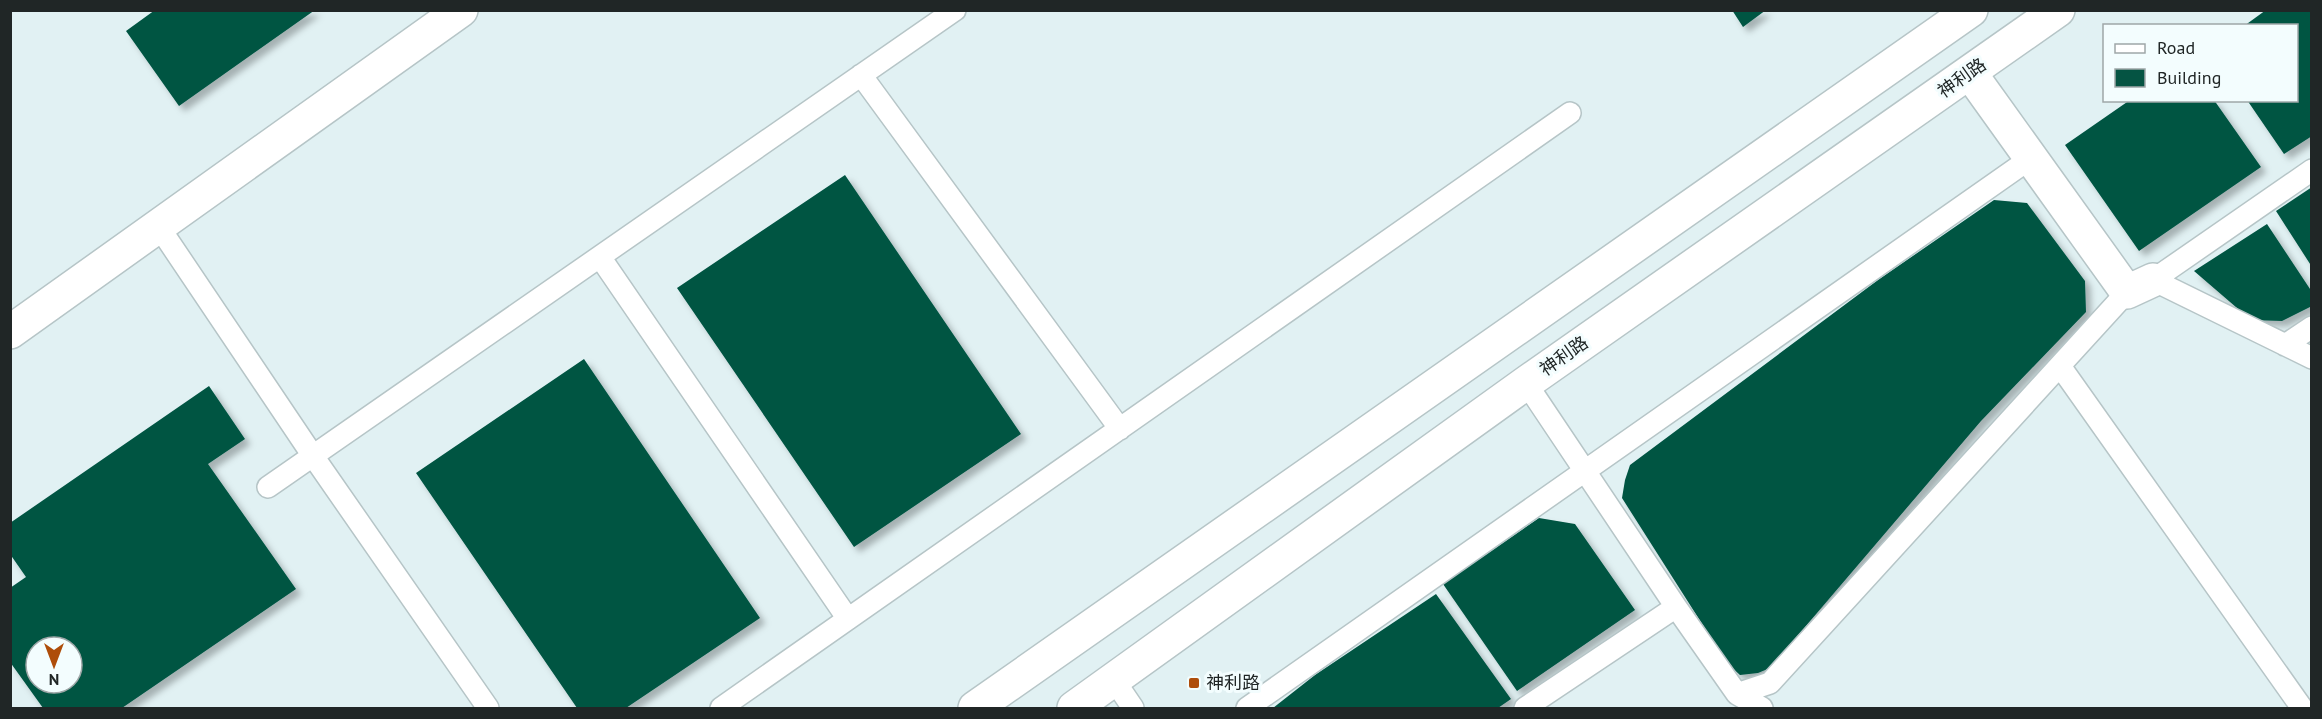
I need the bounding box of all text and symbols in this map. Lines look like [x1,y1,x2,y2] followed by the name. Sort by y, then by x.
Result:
[2103,24,2298,102] legend
[2157,36,2195,59] text: Road
[1933,53,1990,102] street label: 神利路
[2157,66,2221,89] text: Building
[1535,331,1592,380] street label: 神利路
[24,635,84,695] north arrow
[49,670,59,690] text: N
[1206,671,1260,694] place label: 神利路
[1187,676,1201,690] marker: 神利路

